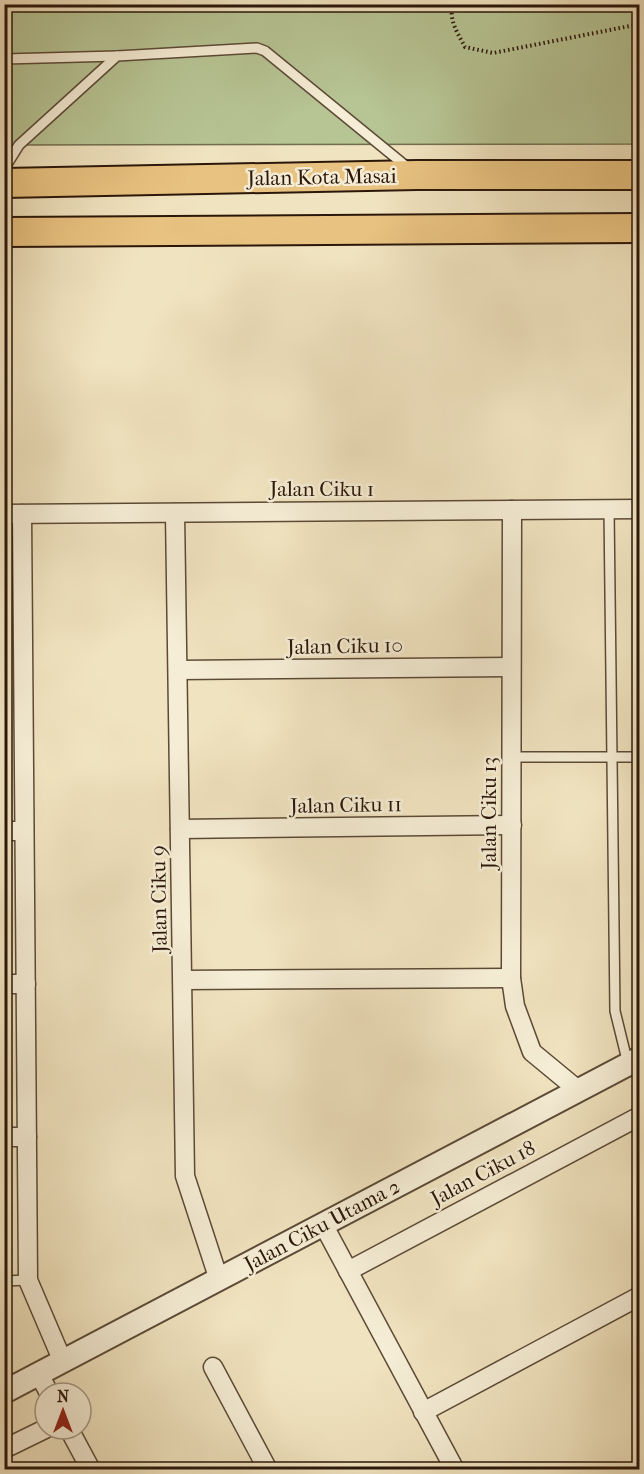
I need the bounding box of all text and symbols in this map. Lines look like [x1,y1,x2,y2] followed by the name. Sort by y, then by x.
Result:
[245,164,397,190] street label: Jalan Kota Masai
[268,477,374,501] street label: Jalan Ciku 1
[285,633,403,659] street label: Jalan Ciku 10
[477,757,501,871] street label: Jalan Ciku 13
[288,792,402,818] street label: Jalan Ciku 11
[146,845,172,955] street label: Jalan Ciku 9
[425,1135,539,1211] street label: Jalan Ciku 18
[238,1174,404,1277] street label: Jalan Ciku Utama 2
[33,1381,93,1441] north arrow
[57,1387,70,1406] text: N

